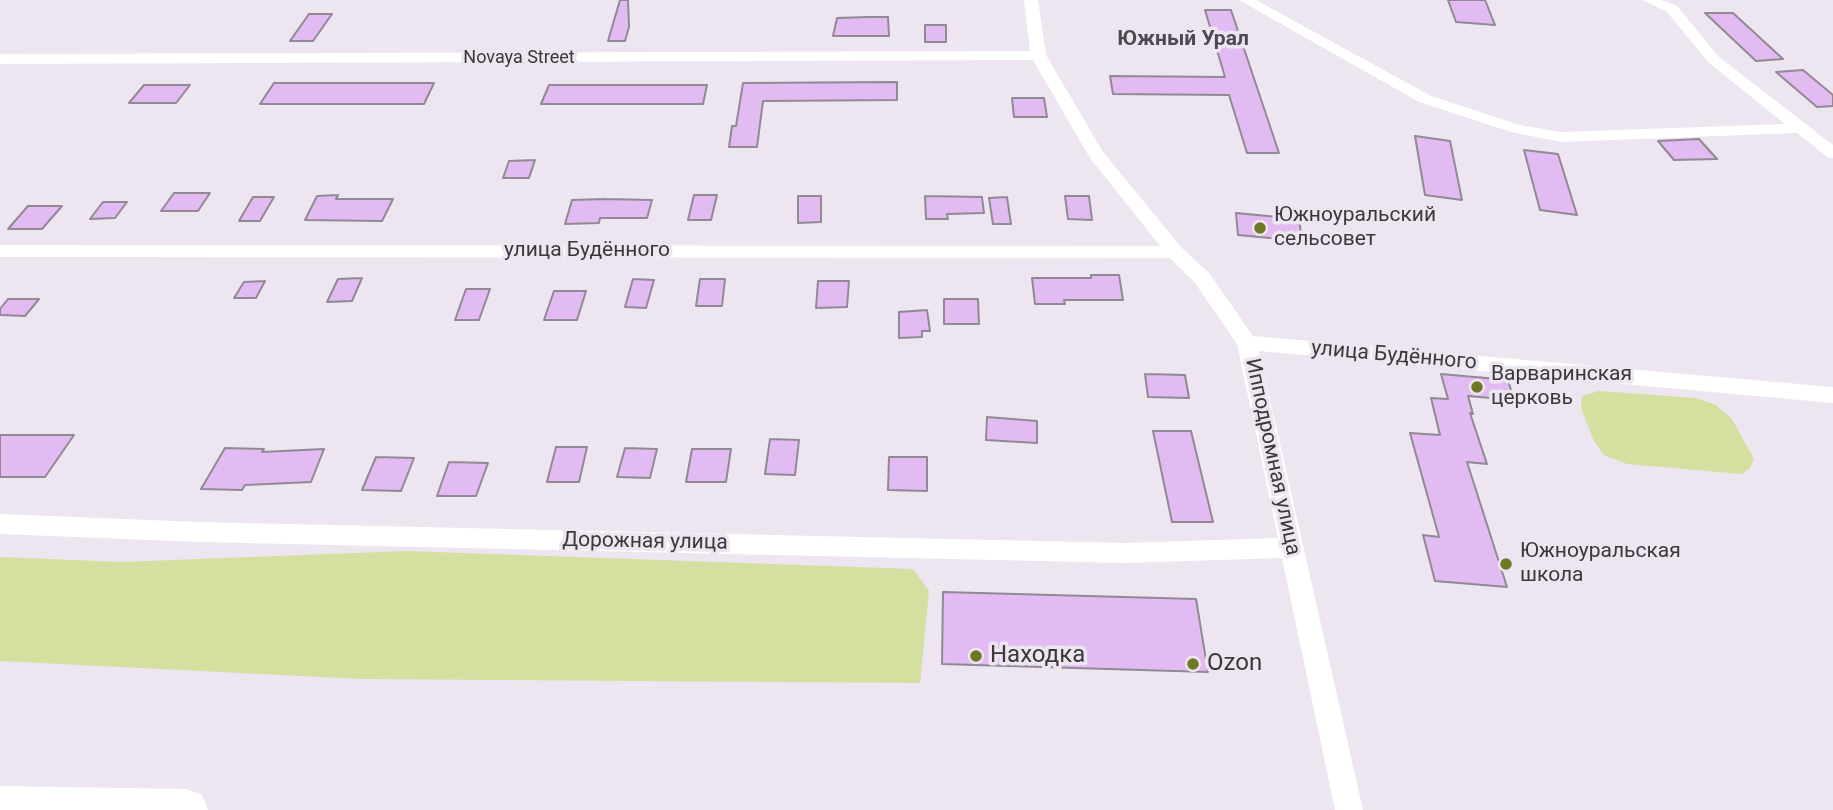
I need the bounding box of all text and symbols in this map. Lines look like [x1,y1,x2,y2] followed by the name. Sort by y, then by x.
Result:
[1117,27,1249,53] district label: Южный Урал
[463,47,575,69] street label: Novaya Street
[1274,203,1436,253] place label: Южноуральский сельсовет
[1252,220,1268,236] marker: Южноуральский сельсовет
[504,238,670,264] street label: улица Будённого
[1310,336,1478,376] street label: улица Будённого
[1239,356,1305,558] street label: Ипподромная улица
[1491,362,1632,412] place label: Варваринская церковь
[1469,379,1485,395] marker: Варваринская церковь
[562,528,728,556] street label: Дорожная улица
[1520,539,1681,589] place label: Южноуральская школа
[1498,556,1514,572] marker: Южноуральская школа
[990,642,1085,670] place label: Находка
[968,648,984,664] marker: Находка
[1207,650,1262,678] place label: Ozon
[1185,656,1201,672] marker: Ozon

